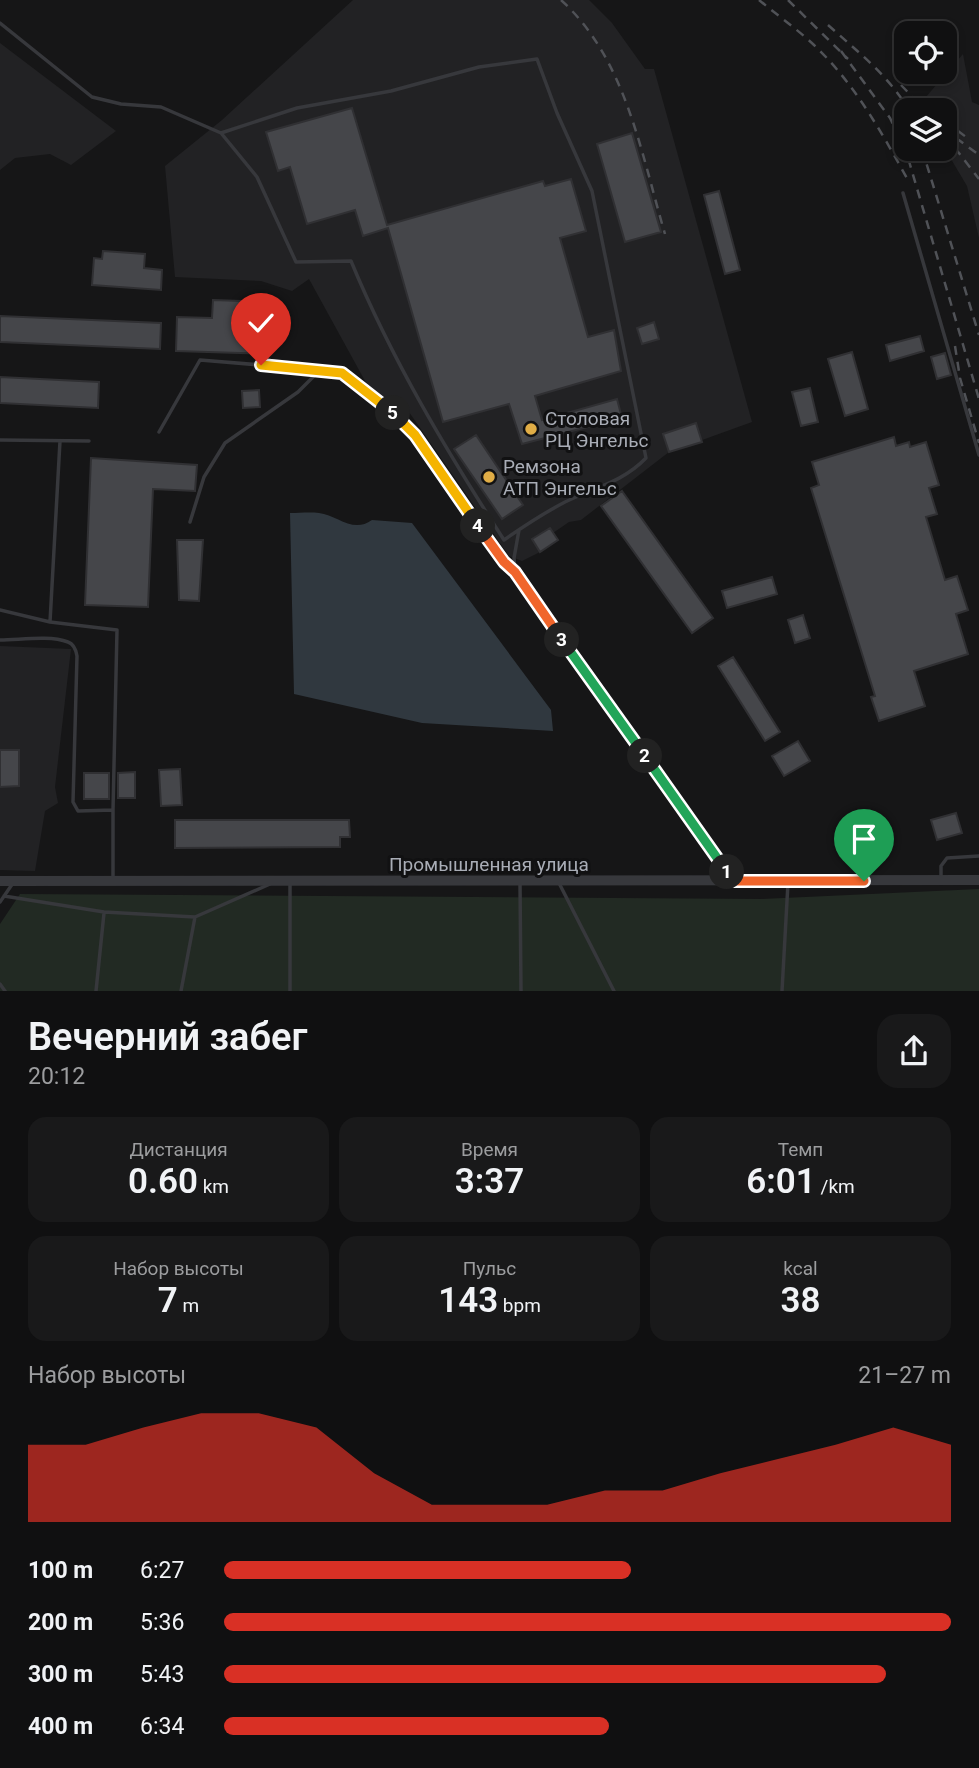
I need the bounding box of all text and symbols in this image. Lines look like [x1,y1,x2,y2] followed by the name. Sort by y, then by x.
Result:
[894,21,957,161] map controls
[894,21,957,84] button: locate
[894,98,957,161] button: layers
[231,293,291,365] pin
[242,304,280,342] icon: check
[376,396,410,430] pin: 5
[387,401,398,424] text: 5
[545,407,649,452] place label: Столовая РЦ Энгельс
[523,421,539,437] marker: Столовая РЦ Энгельс
[503,455,617,500] place label: Ремзона АТП Энгельс
[481,469,497,485] marker: Ремзона АТП Энгельс
[461,508,496,544] pin: 4
[472,514,483,537] text: 4
[544,622,580,658] pin: 3
[556,628,567,651] text: 3
[628,738,662,774] pin: 2
[639,744,650,767] text: 2
[834,809,894,881] pin
[845,820,883,858] icon: arrive
[389,853,589,876] street label: Промышленная улица
[710,854,744,890] pin: 1
[721,860,732,883] text: 1
[877,1014,951,1088] button: share
[28,1015,307,1059] text: Вечерний забег
[28,1063,85,1090] text: 20:12
[129,1138,228,1161] text: Дистанция
[461,1138,518,1161] text: Время
[778,1138,823,1161] text: Темп
[128,1161,198,1202] text: 0.60
[455,1161,524,1202] text: 3:37
[746,1161,816,1202] text: 6:01
[198,1175,229,1198] text: km
[816,1175,855,1198] text: /km
[113,1257,244,1280] text: Набор высоты
[463,1257,516,1280] text: Пульс
[783,1257,818,1280] text: kcal
[158,1280,178,1321] text: 7
[438,1280,498,1321] text: 143
[781,1280,821,1321] text: 38
[178,1294,199,1317] text: m
[498,1294,541,1317] text: bpm
[28,1362,186,1389] text: Набор высоты
[858,1362,951,1389] text: 21–27 m
[28,1557,93,1584] text: 100 m
[140,1557,184,1584] text: 6:27
[28,1609,93,1636] text: 200 m
[140,1609,184,1636] text: 5:36
[28,1661,93,1688] text: 300 m
[140,1661,184,1688] text: 5:43
[28,1713,93,1740] text: 400 m
[140,1713,184,1740] text: 6:34

